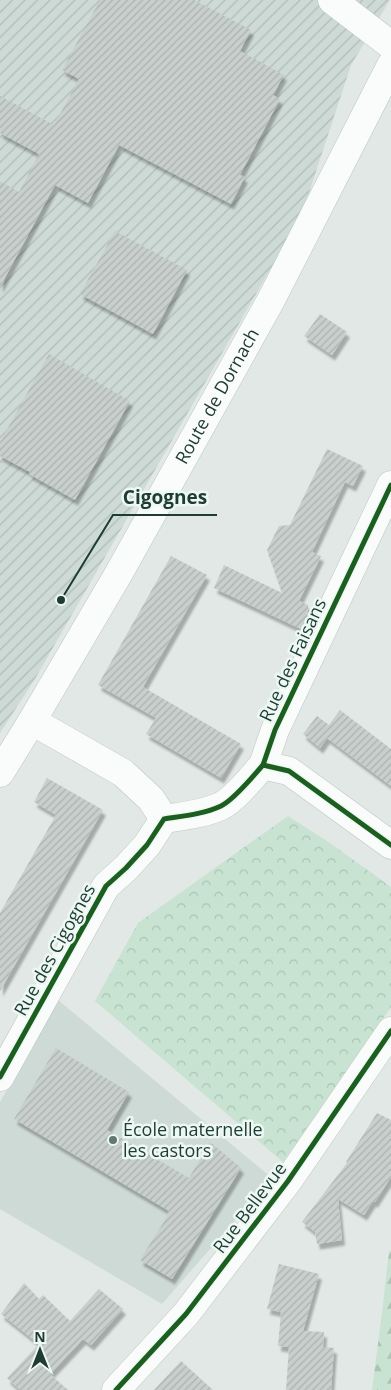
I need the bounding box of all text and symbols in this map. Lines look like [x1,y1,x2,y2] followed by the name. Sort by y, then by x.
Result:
[169,324,264,468] street label: Route de Dornach
[113,481,217,515] callout: Cigognes
[123,484,207,510] text: Cigognes
[253,594,331,725] street label: Rue des Faisans
[8,879,100,1020] street label: Rue des Cigognes
[123,1117,263,1162] place label: École maternelle les castors
[107,1134,119,1146] marker: École maternelle les castors
[207,1157,291,1258] street label: Rue Bellevue
[15,1325,65,1375] north arrow
[34,1327,46,1346] text: N

